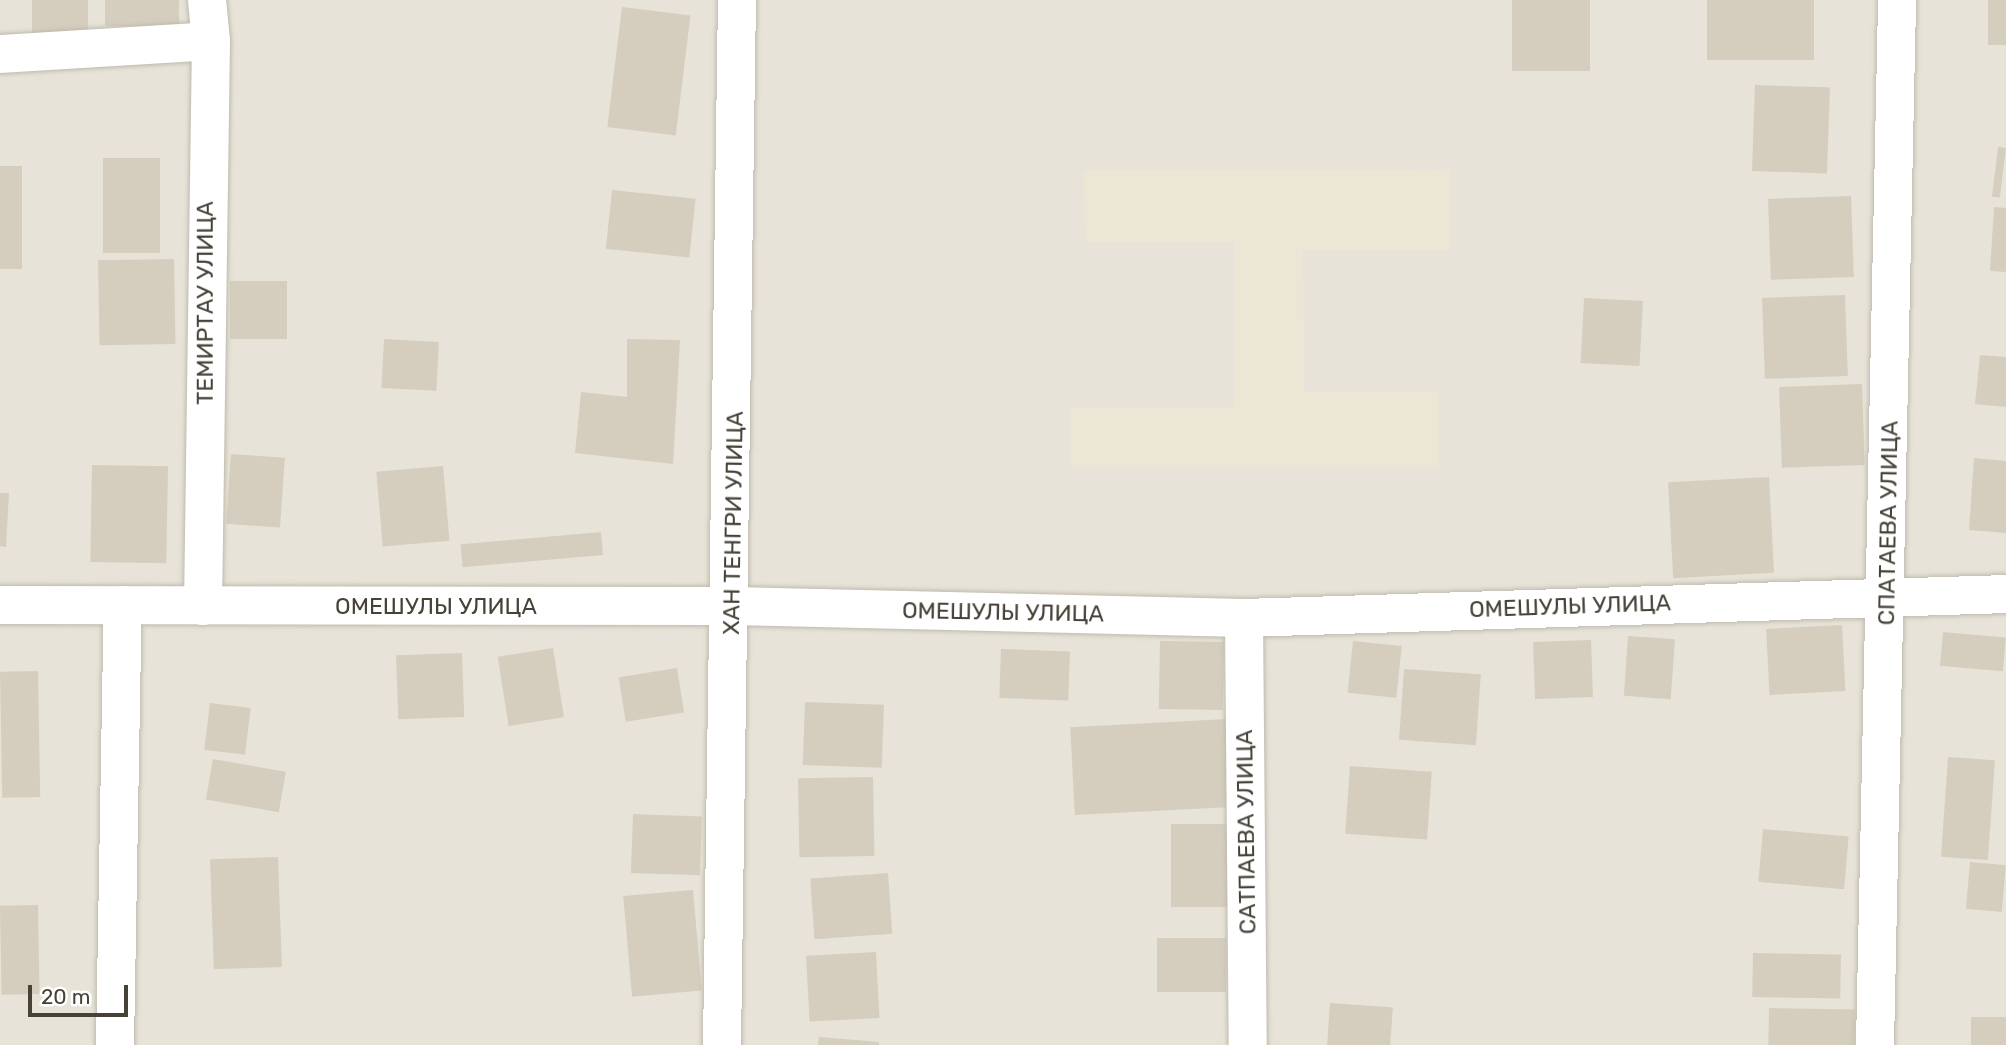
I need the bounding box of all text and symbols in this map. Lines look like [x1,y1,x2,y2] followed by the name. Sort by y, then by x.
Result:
[191,201,219,405] street label: ТЕМИРТАУ УЛИЦА
[717,411,749,635] street label: ХАН ТЕНГРИ УЛИЦА
[1872,420,1904,626] street label: СПАТАЕВА УЛИЦА
[1469,589,1671,623] street label: ОМЕШУЛЫ УЛИЦА
[335,592,537,620] street label: ОМЕШУЛЫ УЛИЦА
[902,596,1104,628] street label: ОМЕШУЛЫ УЛИЦА
[1230,729,1262,935] street label: САТПАЕВА УЛИЦА
[32,972,131,1016] scale bar
[41,984,90,1009] text: 20 m

